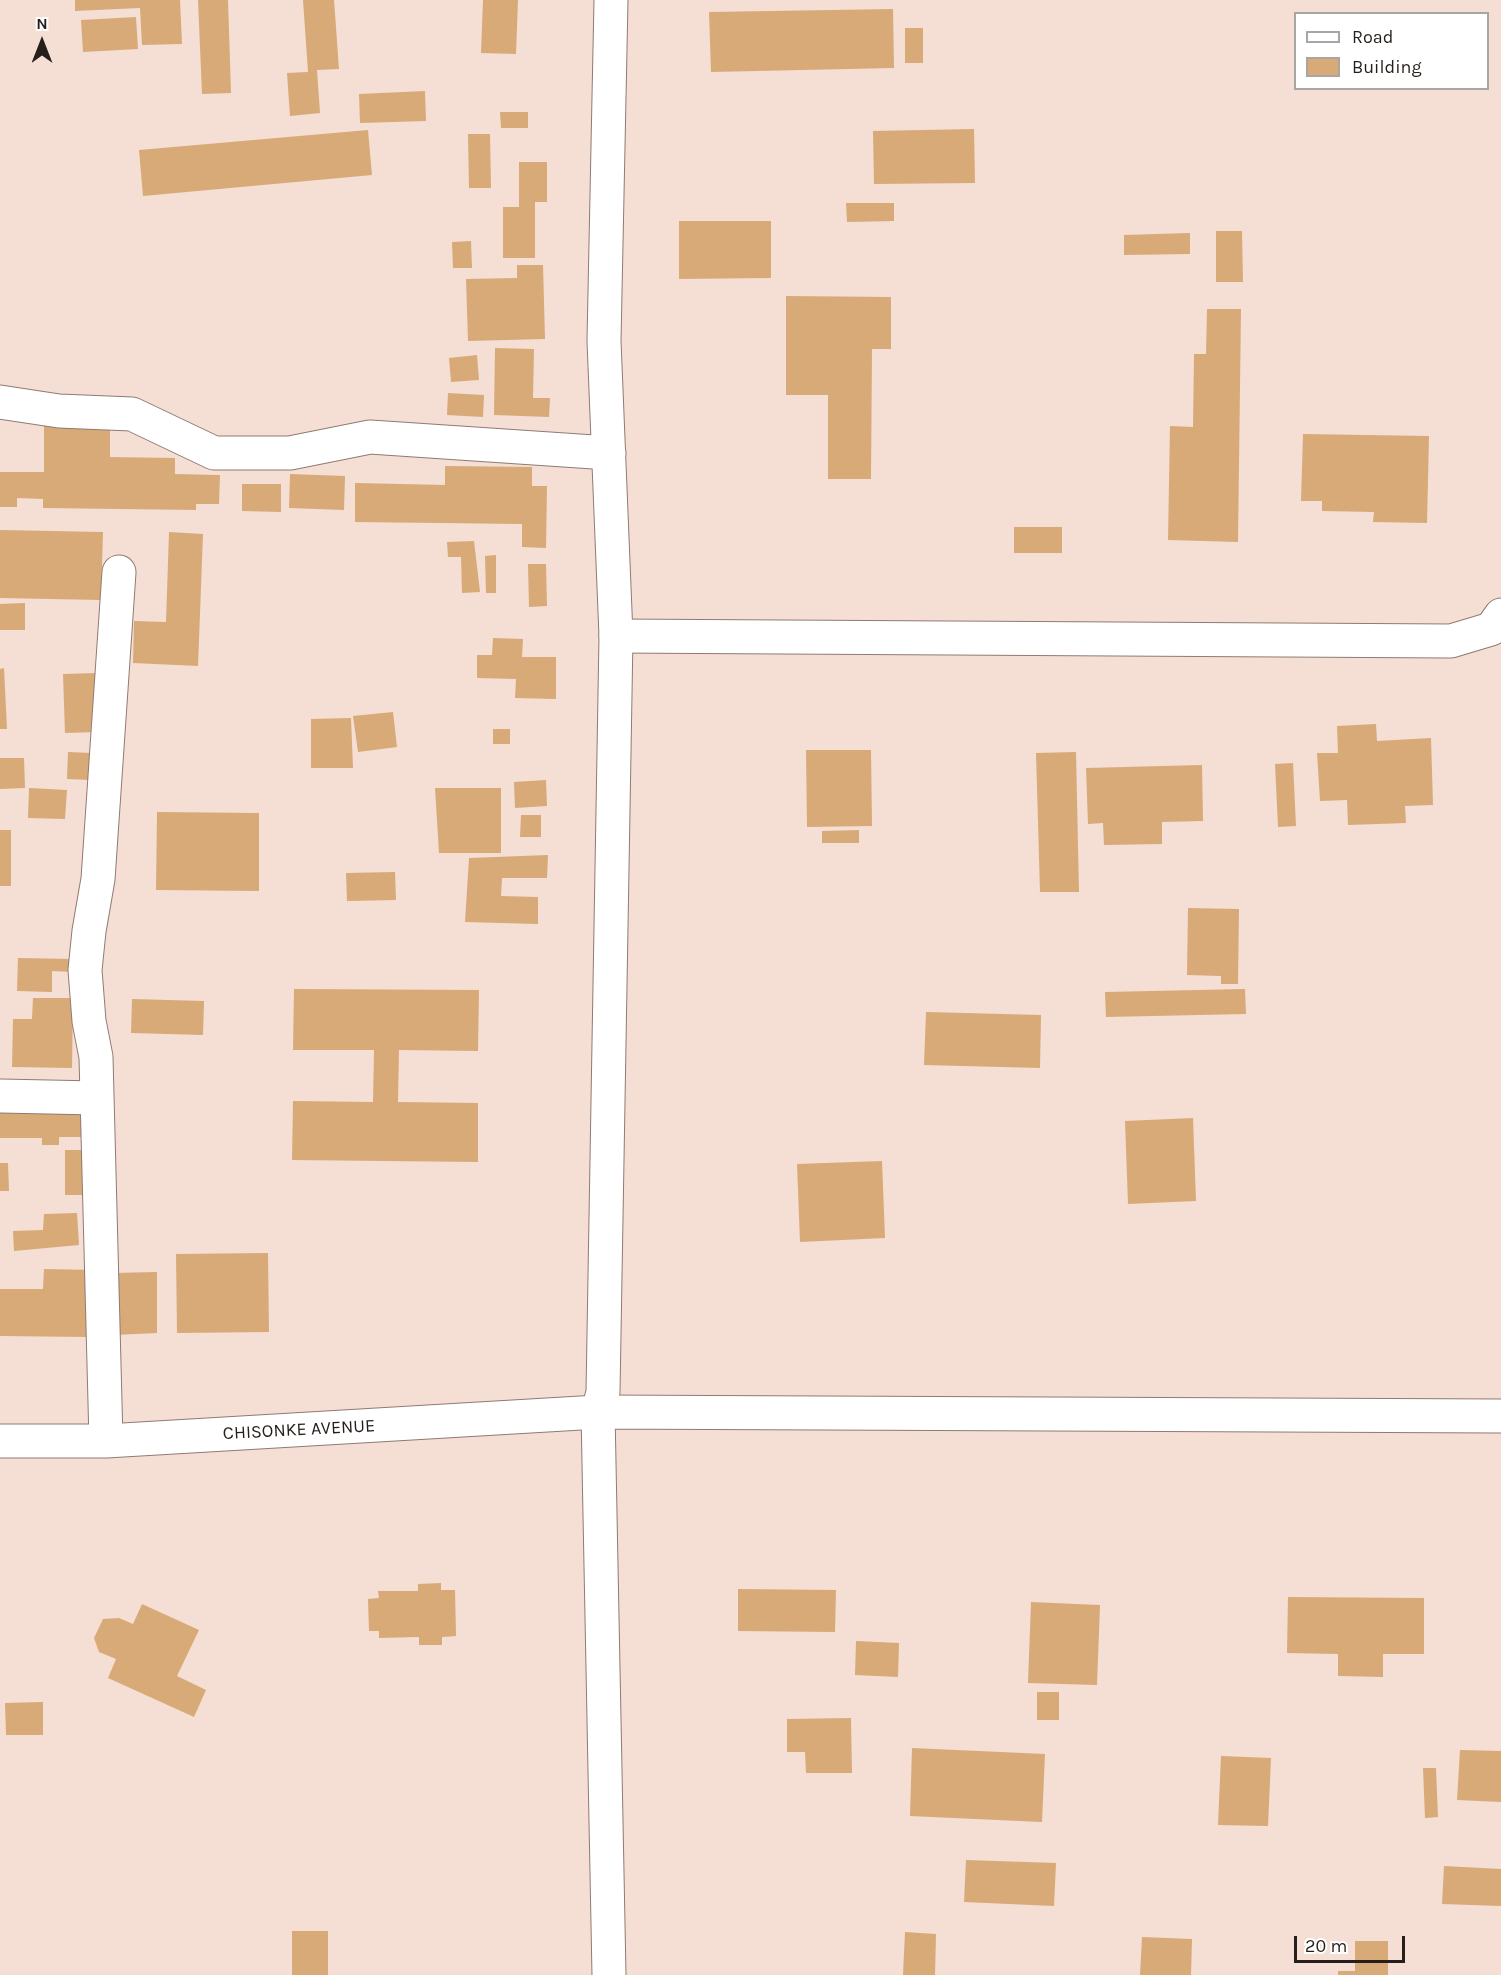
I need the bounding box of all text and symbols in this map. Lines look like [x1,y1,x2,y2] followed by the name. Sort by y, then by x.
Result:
[12,12,72,72] north arrow
[1294,12,1489,90] legend
[36,14,48,33] text: N
[1352,26,1393,48] text: Road
[1352,56,1422,78] text: Building
[222,1415,376,1445] street label: CHISONKE AVENUE
[1297,1924,1408,1962] scale bar
[1305,1935,1347,1957] text: 20 m

